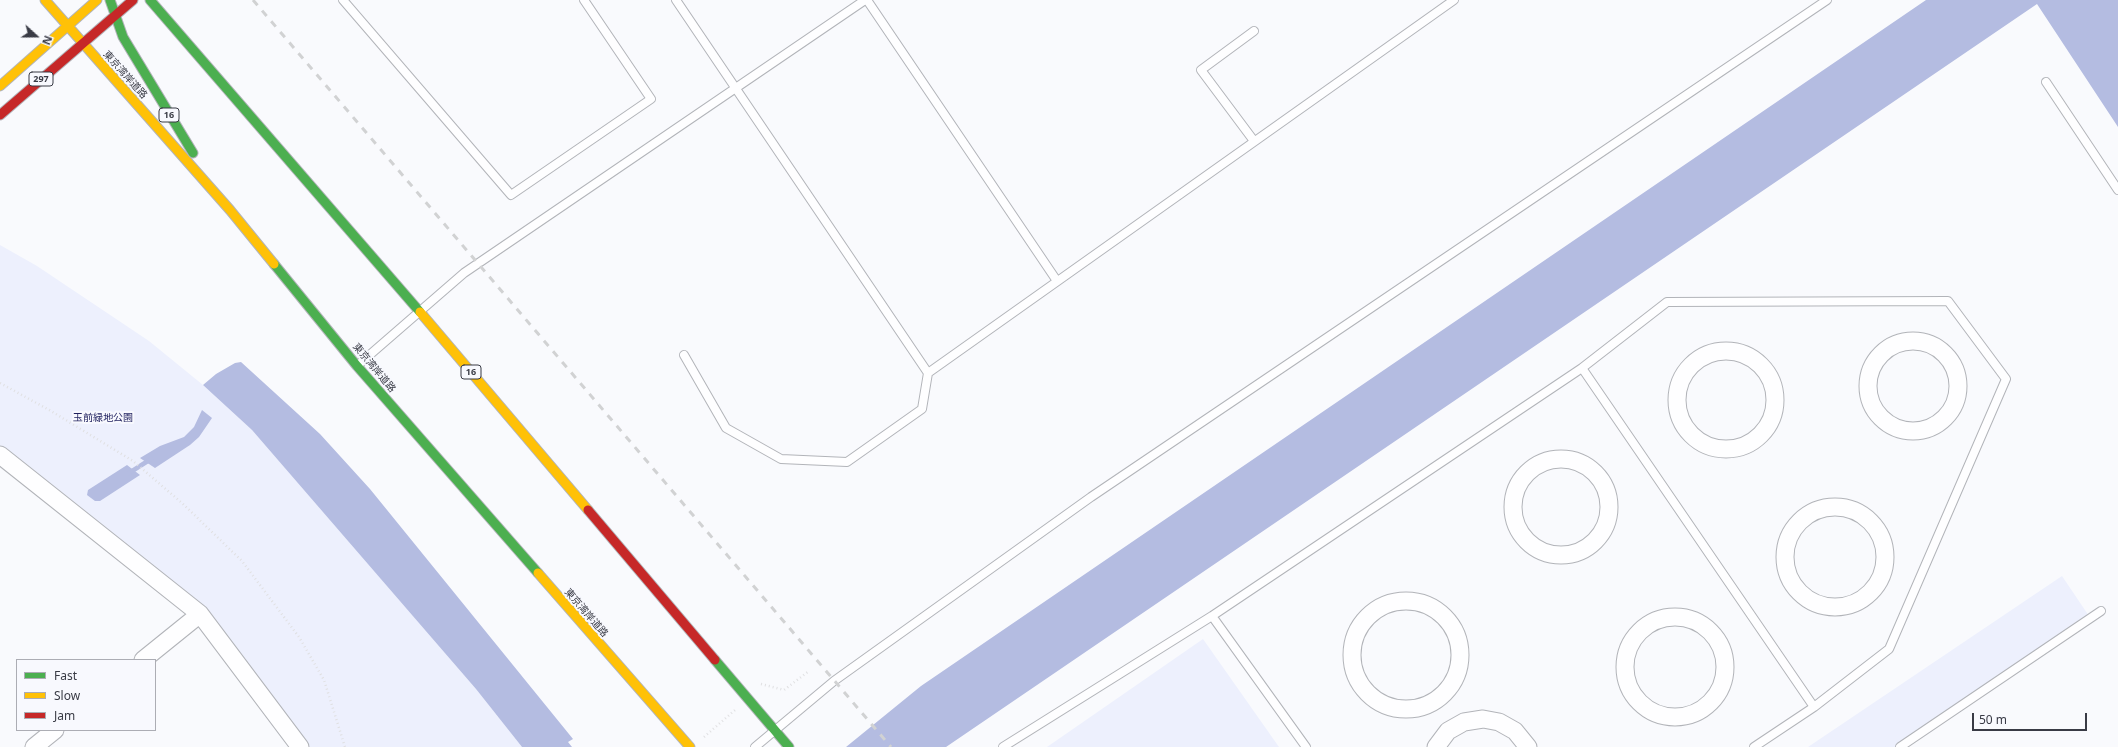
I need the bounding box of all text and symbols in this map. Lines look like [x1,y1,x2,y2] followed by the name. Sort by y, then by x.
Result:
[16,16,56,56] north arrow
[39,34,56,47] text: N
[100,49,150,101] street label: 東京湾岸道路
[29,72,53,86] road number: 297
[159,108,179,122] road number: 16
[350,341,398,395] street label: 東京湾岸道路
[461,365,481,379] road number: 16
[73,412,133,424] park label: 玉前緑地公園
[562,586,610,640] street label: 東京湾岸道路
[16,659,156,731] legend
[54,667,77,684] text: Fast
[54,687,80,704] text: Slow
[1974,705,2089,731] scale bar
[54,707,75,724] text: Jam
[1979,711,2007,728] text: 50 m

